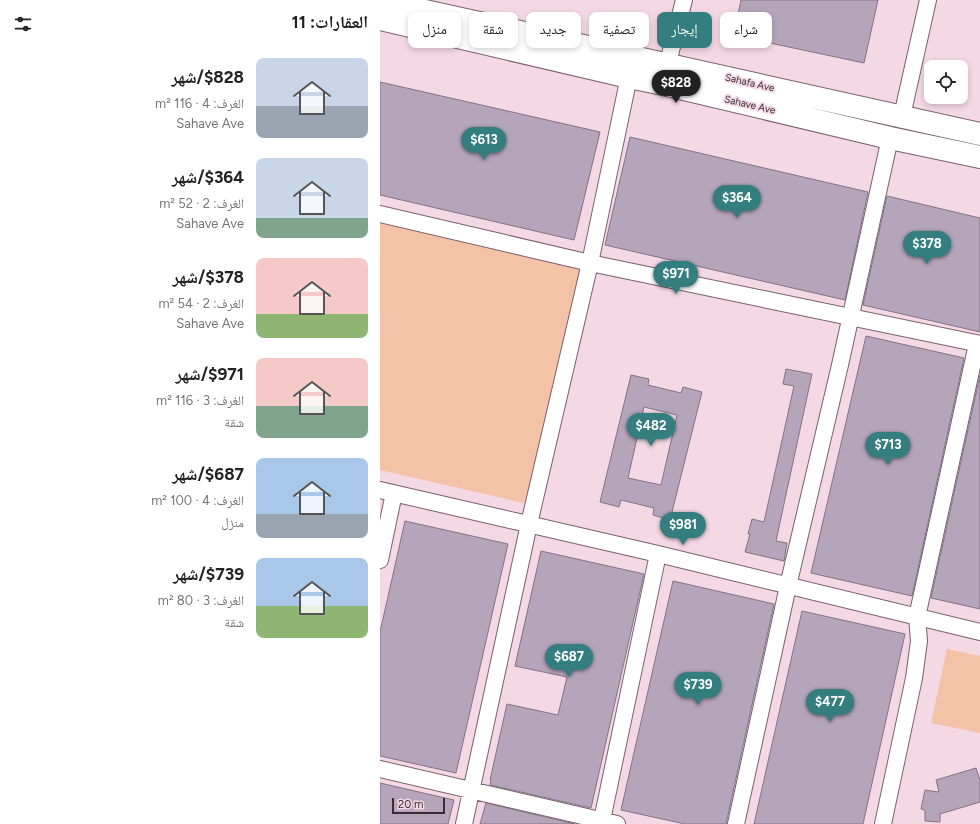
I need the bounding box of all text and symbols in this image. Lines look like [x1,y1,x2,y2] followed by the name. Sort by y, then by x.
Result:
[292,12,368,32] text: العقارات: 11
[408,12,461,48] chip: منزل
[469,12,518,48] chip: شقة
[526,12,581,48] chip: جديد
[589,12,649,48] chip: تصفية
[657,12,712,48] chip: إيجار
[720,12,772,48] chip: شراء
[12,13,34,35] icon: filters
[924,60,968,104] map controls
[924,60,968,104] button: locate
[171,67,244,87] text: $828/شهر
[652,70,700,104] pin: $828
[724,70,776,95] street label: Sahafa Ave
[288,74,336,122] icon: home
[661,75,691,90] text: $828
[723,92,777,117] street label: Sahave Ave
[155,96,244,111] text: الغرف: 4 · 116 m²
[176,116,244,131] text: Sahave Ave
[460,127,508,161] pin: $613
[470,132,498,147] text: $613
[172,167,244,187] text: $364/شهر
[288,174,336,222] icon: home
[713,185,761,219] pin: $364
[722,190,752,205] text: $364
[159,196,244,211] text: الغرف: 2 · 52 m²
[176,216,244,231] text: Sahave Ave
[903,231,951,265] pin: $378
[912,236,942,251] text: $378
[652,261,700,295] pin: $971
[662,266,690,281] text: $971
[173,267,244,287] text: $378/شهر
[288,274,336,322] icon: home
[158,296,244,311] text: الغرف: 2 · 54 m²
[176,316,244,331] text: Sahave Ave
[175,364,244,384] text: $971/شهر
[288,374,336,422] icon: home
[156,393,244,408] text: الغرف: 3 · 116 m²
[627,413,675,447] pin: $482
[225,415,244,430] text: شقة
[636,418,666,433] text: $482
[864,432,912,466] pin: $713
[874,437,902,452] text: $713
[172,464,244,484] text: $687/شهر
[288,474,336,522] icon: home
[151,493,244,508] text: الغرف: 4 · 100 m²
[659,512,707,546] pin: $981
[221,515,244,530] text: منزل
[669,517,697,532] text: $981
[173,564,244,584] text: $739/شهر
[288,574,336,622] icon: home
[158,593,244,608] text: الغرف: 3 · 80 m²
[225,615,244,630] text: شقة
[545,644,593,678] pin: $687
[554,649,584,664] text: $687
[674,672,722,706] pin: $739
[683,677,713,692] text: $739
[806,689,854,723] pin: $477
[815,694,845,709] text: $477
[392,796,445,815] scale bar
[398,798,423,811] text: 20 m

